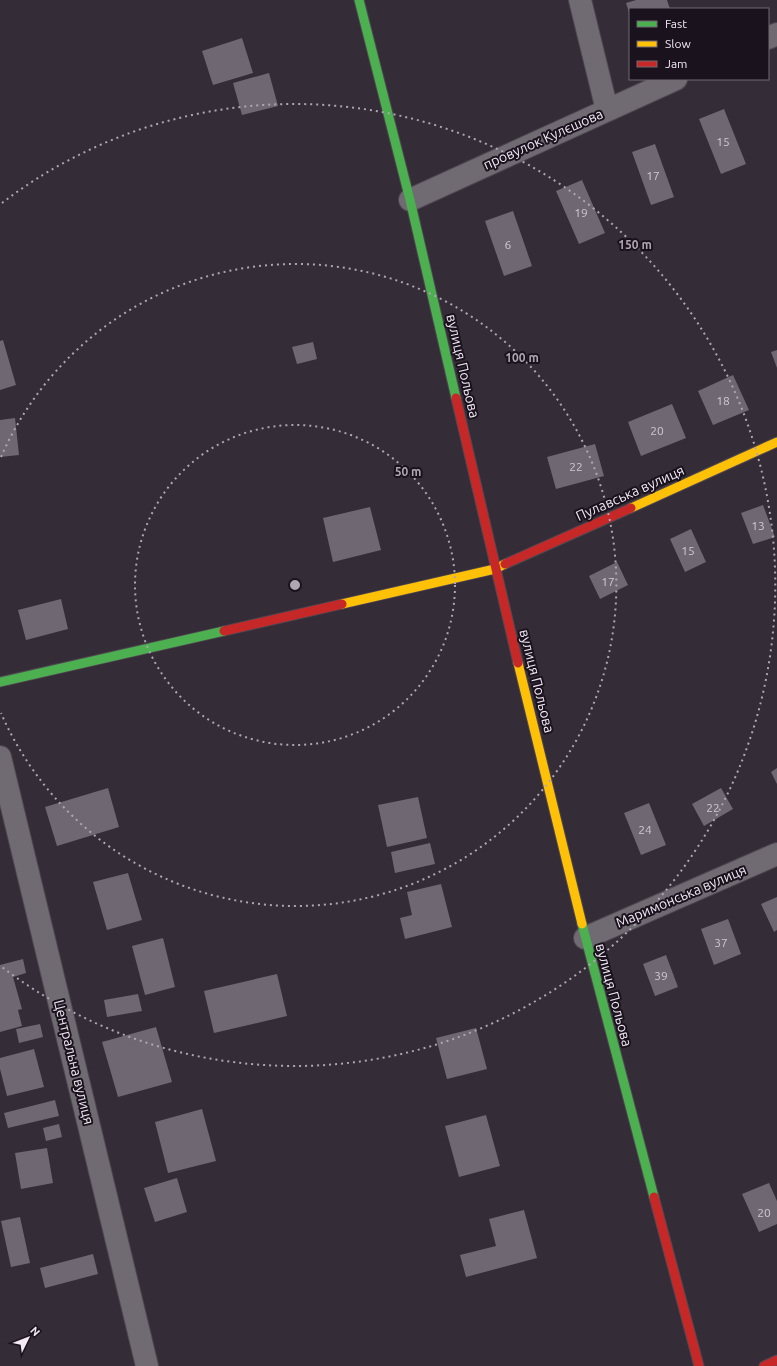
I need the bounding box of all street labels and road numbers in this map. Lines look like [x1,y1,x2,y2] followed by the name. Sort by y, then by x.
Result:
[481,105,605,173] street label: провулок Кулєшова
[443,313,483,419] street label: вулиця Польова
[573,462,687,524] street label: Пулавська вулиця
[516,628,558,734] street label: вулиця Польова
[613,861,749,931] street label: Маримонська вулиця
[593,942,635,1048] street label: вулиця Польова
[51,998,97,1126] street label: Центральна вулиця

